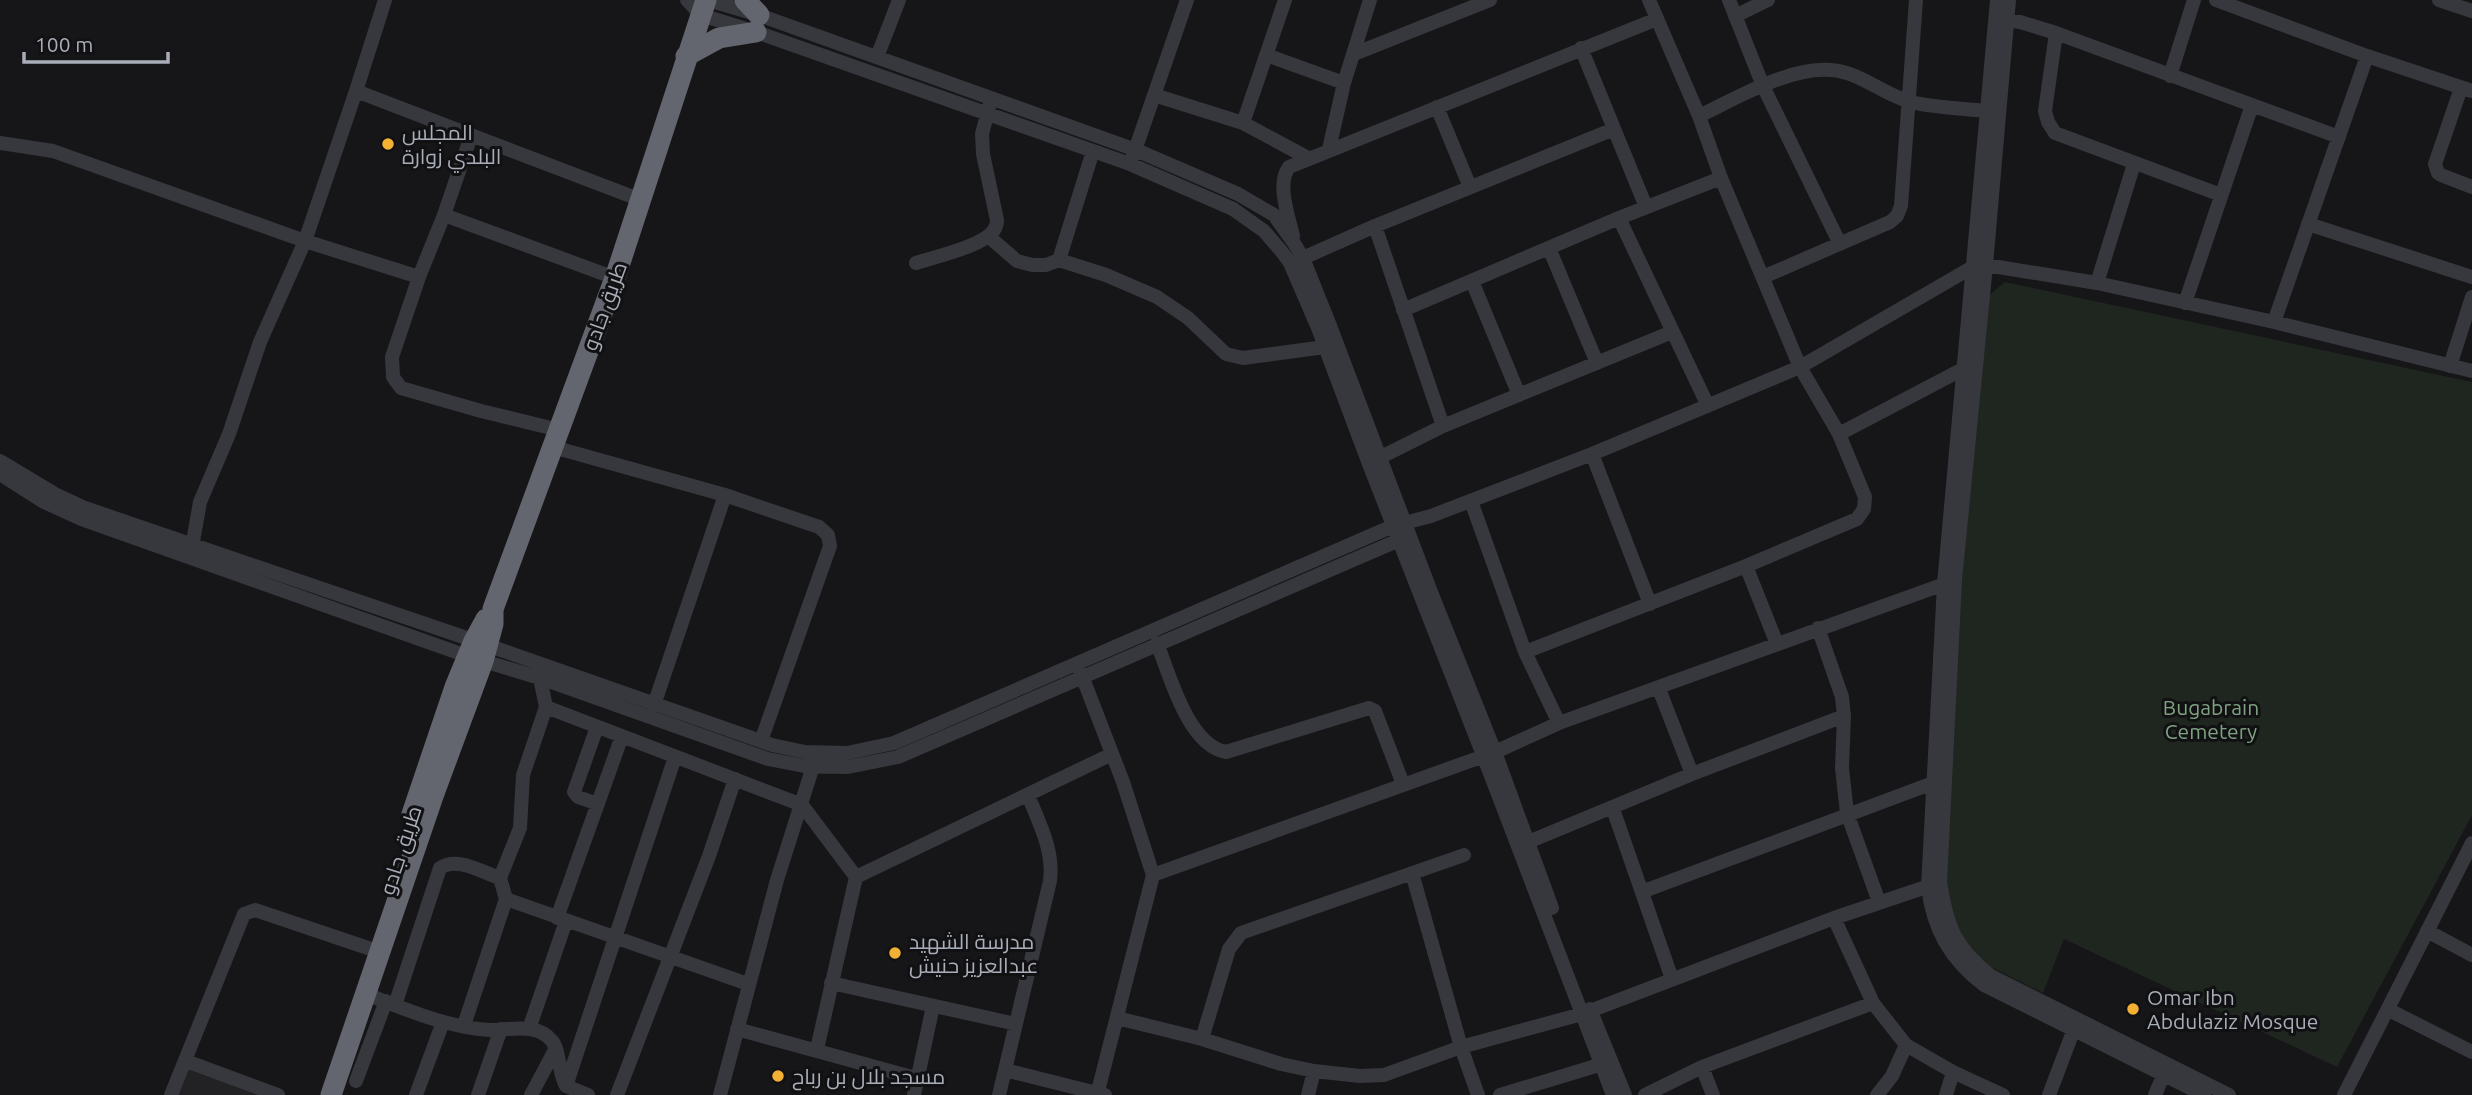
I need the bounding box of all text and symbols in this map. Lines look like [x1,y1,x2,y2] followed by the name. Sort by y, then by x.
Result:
[24,21,168,65] scale bar
[35,32,93,56] text: 100 m
[402,120,501,173] place label: المجلس البلدي زوارة
[380,136,396,152] marker: المجلس البلدي زوارة
[577,259,633,354] street label: طريق جادو
[2163,695,2259,743] park label: Bugabrain Cemetery
[374,802,428,898] street label: طريق جادو
[909,929,1039,979] place label: مدرسة الشهيد عبدالعزيز حنيش
[887,945,903,961] marker: مدرسة الشهيد عبدالعزيز حنيش
[2147,985,2318,1033] place label: Omar Ibn Abdulaziz Mosque
[2125,1001,2141,1017] marker: Omar Ibn Abdulaziz Mosque
[792,1064,945,1091] place label: مسجد بلال بن رباح
[770,1068,786,1084] marker: مسجد بلال بن رباح

